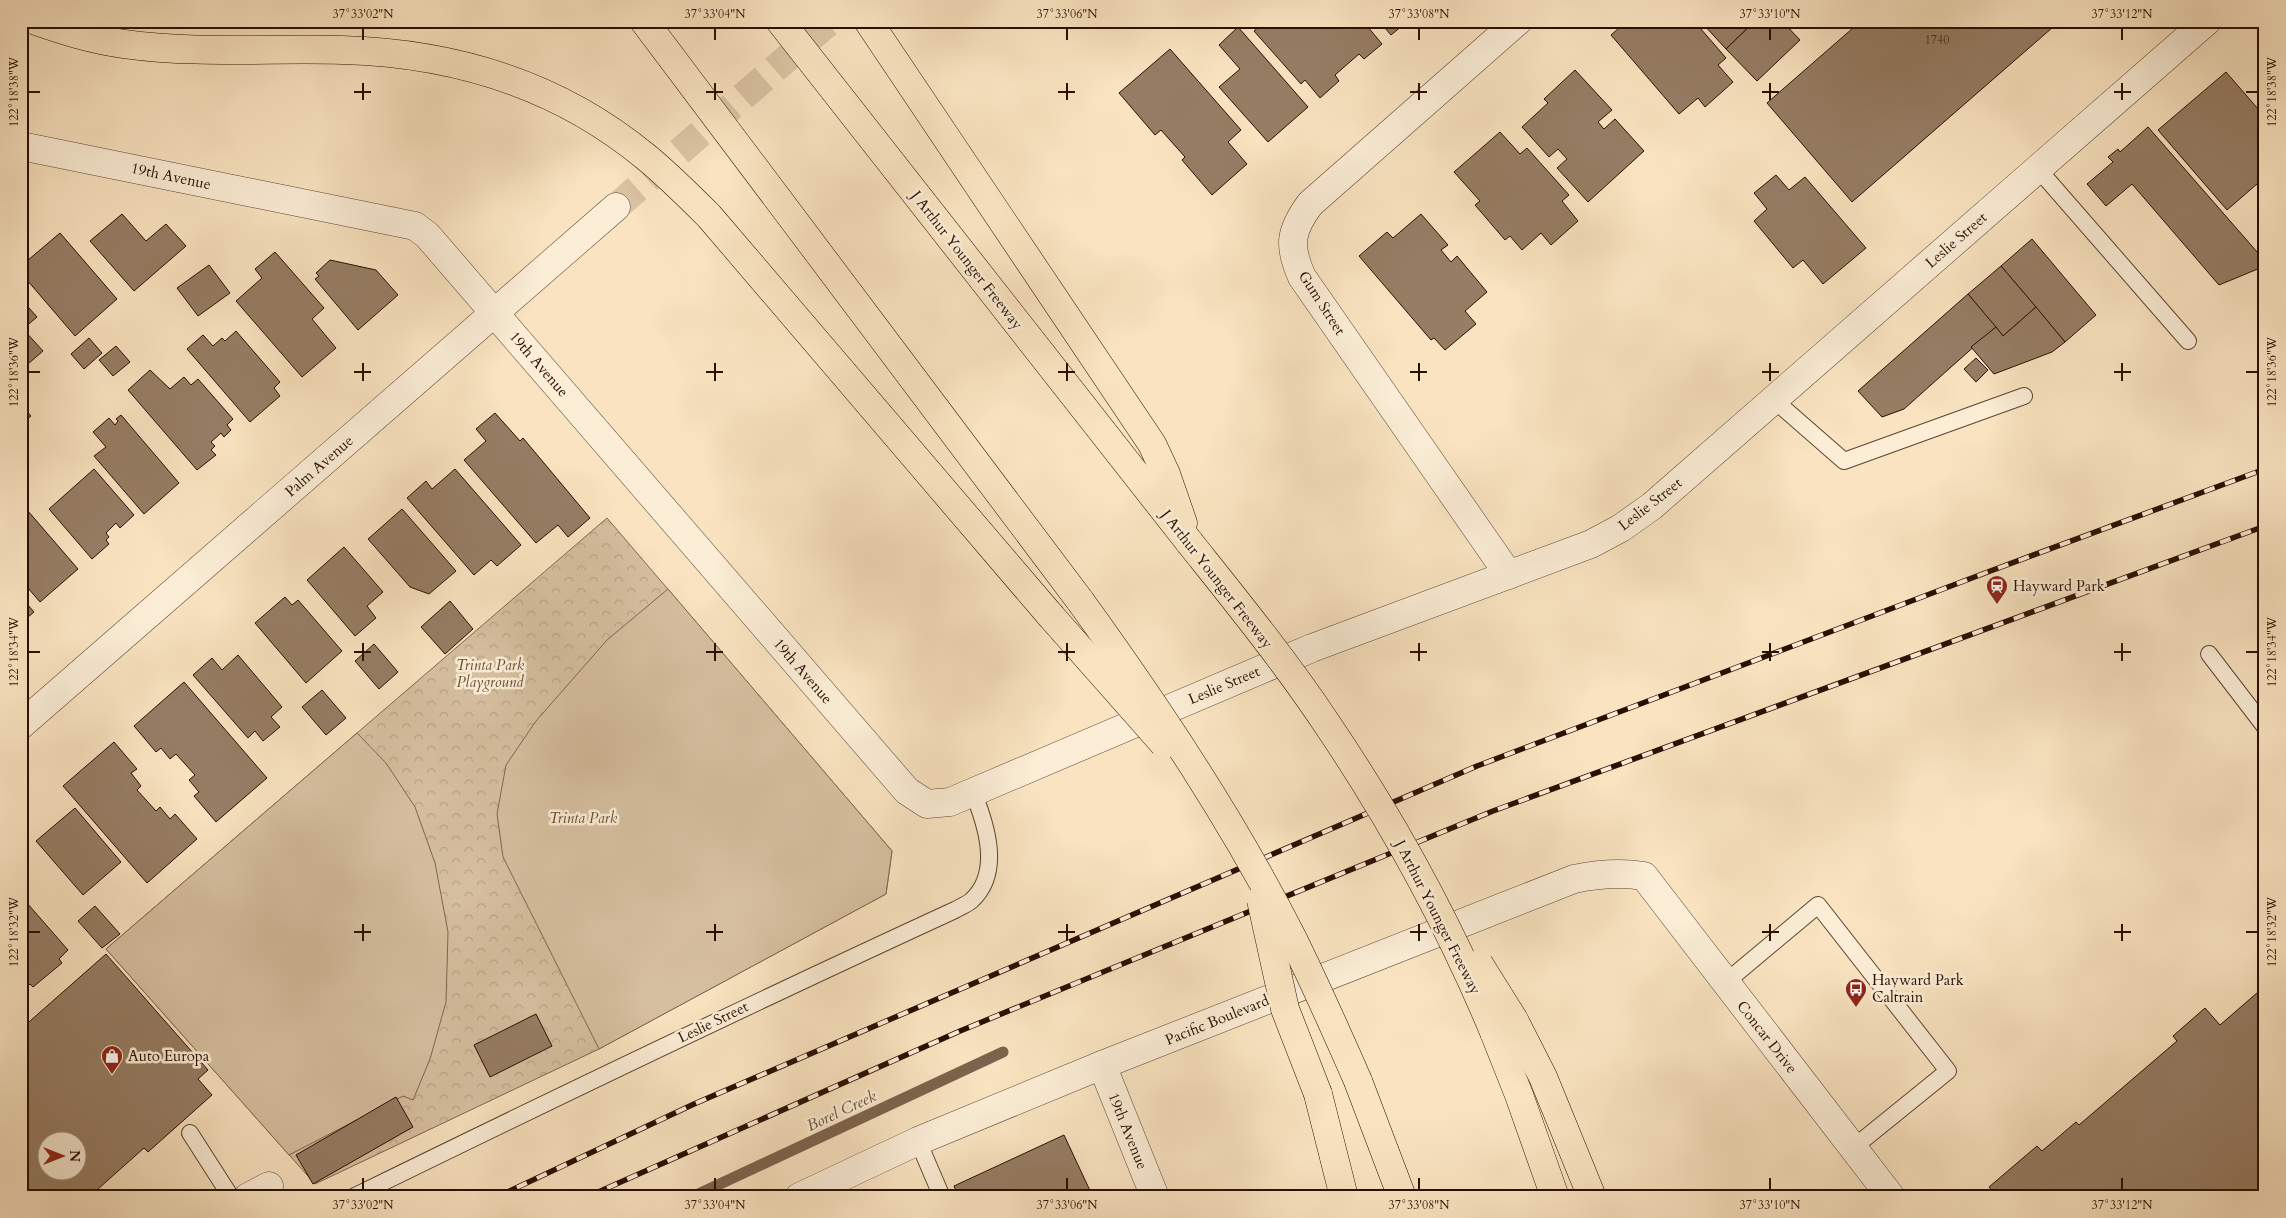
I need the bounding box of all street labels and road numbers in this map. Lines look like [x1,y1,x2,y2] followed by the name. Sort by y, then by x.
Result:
[129,158,213,194] street label: 19th Avenue
[905,185,1028,334] street label: J Arthur Younger Freeway
[1921,207,1991,272] street label: Leslie Street
[1294,267,1350,339] street label: Gum Street
[505,327,573,401] street label: 19th Avenue
[281,431,358,501] street label: Palm Avenue
[1614,473,1686,535] street label: Leslie Street
[1155,504,1278,653] street label: J Arthur Younger Freeway
[769,634,837,708] street label: 19th Avenue
[1185,661,1263,709] street label: Leslie Street
[1389,835,1486,998] street label: J Arthur Younger Freeway
[1162,990,1272,1050] street label: Pacific Boulevard
[675,996,752,1048] street label: Leslie Street
[1732,996,1802,1078] street label: Concar Drive
[1104,1090,1153,1172] street label: 19th Avenue

